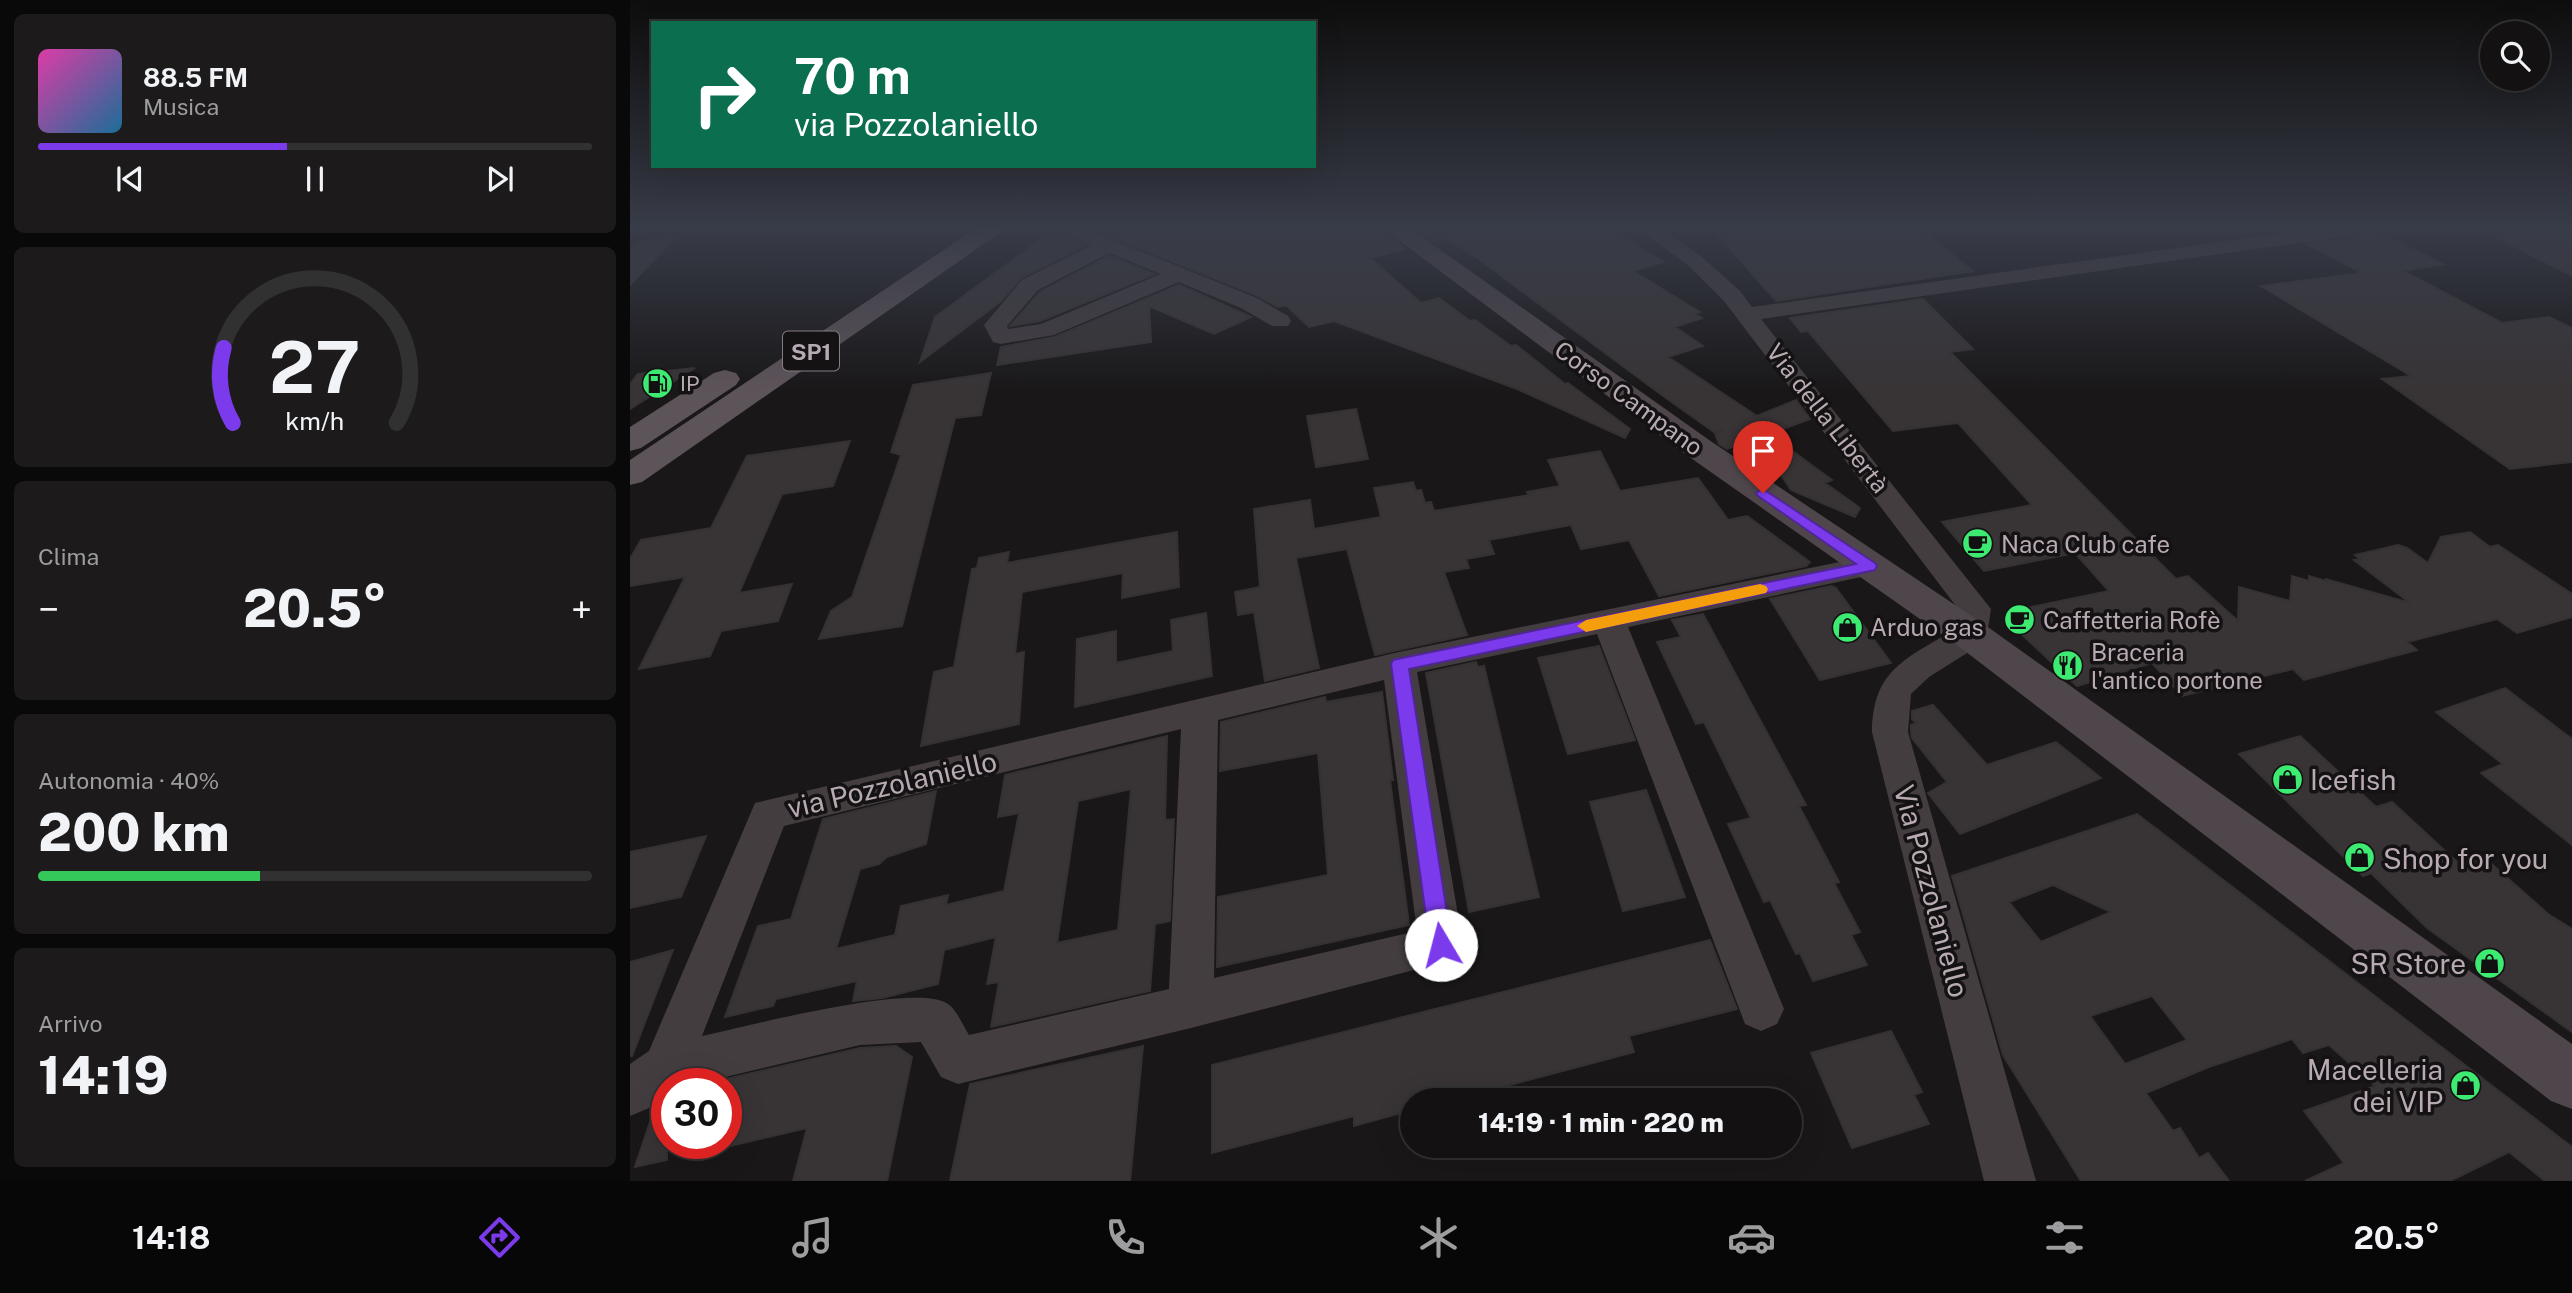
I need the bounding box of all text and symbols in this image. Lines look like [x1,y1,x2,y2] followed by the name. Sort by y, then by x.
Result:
[2480,21,2550,91] map controls
[2480,21,2550,91] button: search
[794,47,911,105] text: 70 m
[679,49,770,140] icon: right
[143,62,248,93] text: 88.5 FM
[143,93,219,120] text: Musica
[794,106,1038,143] text: via Pozzolaniello
[111,160,149,198] icon: previous
[296,160,334,198] icon: pause
[481,160,519,198] icon: next
[269,325,361,410] text: 27
[783,332,839,370] road number: SP1
[1550,335,1708,461] street label: Corso Campano
[1761,338,1895,498] street label: Via della Libertà
[640,366,674,400] fuel station icon: IP
[680,371,699,396] place label: IP
[286,406,344,436] text: km/h
[1733,421,1793,493] pin
[1744,432,1782,470] icon: arrive
[1961,527,1995,561] cafe icon: Naca Club cafe
[2001,530,2170,558] place label: Naca Club cafe
[38,543,99,570] text: Clima
[243,578,387,639] text: 20.5°
[38,587,59,632] text: −
[571,587,592,632] text: +
[2003,603,2037,637] cafe icon: Caffetteria Rofè
[2043,606,2221,634] place label: Caffetteria Rofè
[1830,610,1864,644] shop icon: Arduo gas
[1870,613,1984,641] place label: Arduo gas
[2091,638,2263,694] place label: Braceria l'antico portone
[2051,649,2085,683] restaurant icon: Braceria l'antico portone
[784,744,1000,824] street label: via Pozzolaniello
[2270,762,2304,796] shop icon: Icefish
[2310,763,2396,796] place label: Icefish
[38,767,219,794] text: Autonomia · 40%
[1888,781,1976,1001] street label: Via Pozzolaniello
[38,802,230,863] text: 200 km
[2343,841,2377,875] shop icon: Shop for you
[2383,842,2548,875] place label: Shop for you
[1404,908,1478,982] position arrow
[2472,946,2506,980] shop icon: SR Store
[2350,947,2466,980] place label: SR Store
[38,1010,102,1037] text: Arrivo
[38,1045,169,1106] text: 14:19
[2307,1053,2443,1118] place label: Macelleria dei VIP
[651,1068,742,1159] speed limit sign: 30
[2449,1068,2483,1102] shop icon: Macelleria dei VIP
[1478,1107,1724,1138] text: 14:19 · 1 min · 220 m
[475,1213,524,1262] icon: directions
[788,1213,837,1262] icon: music
[1101,1213,1150,1262] icon: phone
[1414,1213,1463,1262] icon: climate
[1727,1213,1776,1262] icon: car
[2040,1213,2089,1262] icon: filters
[132,1219,211,1256] text: 14:18
[2354,1219,2440,1256] text: 20.5°

